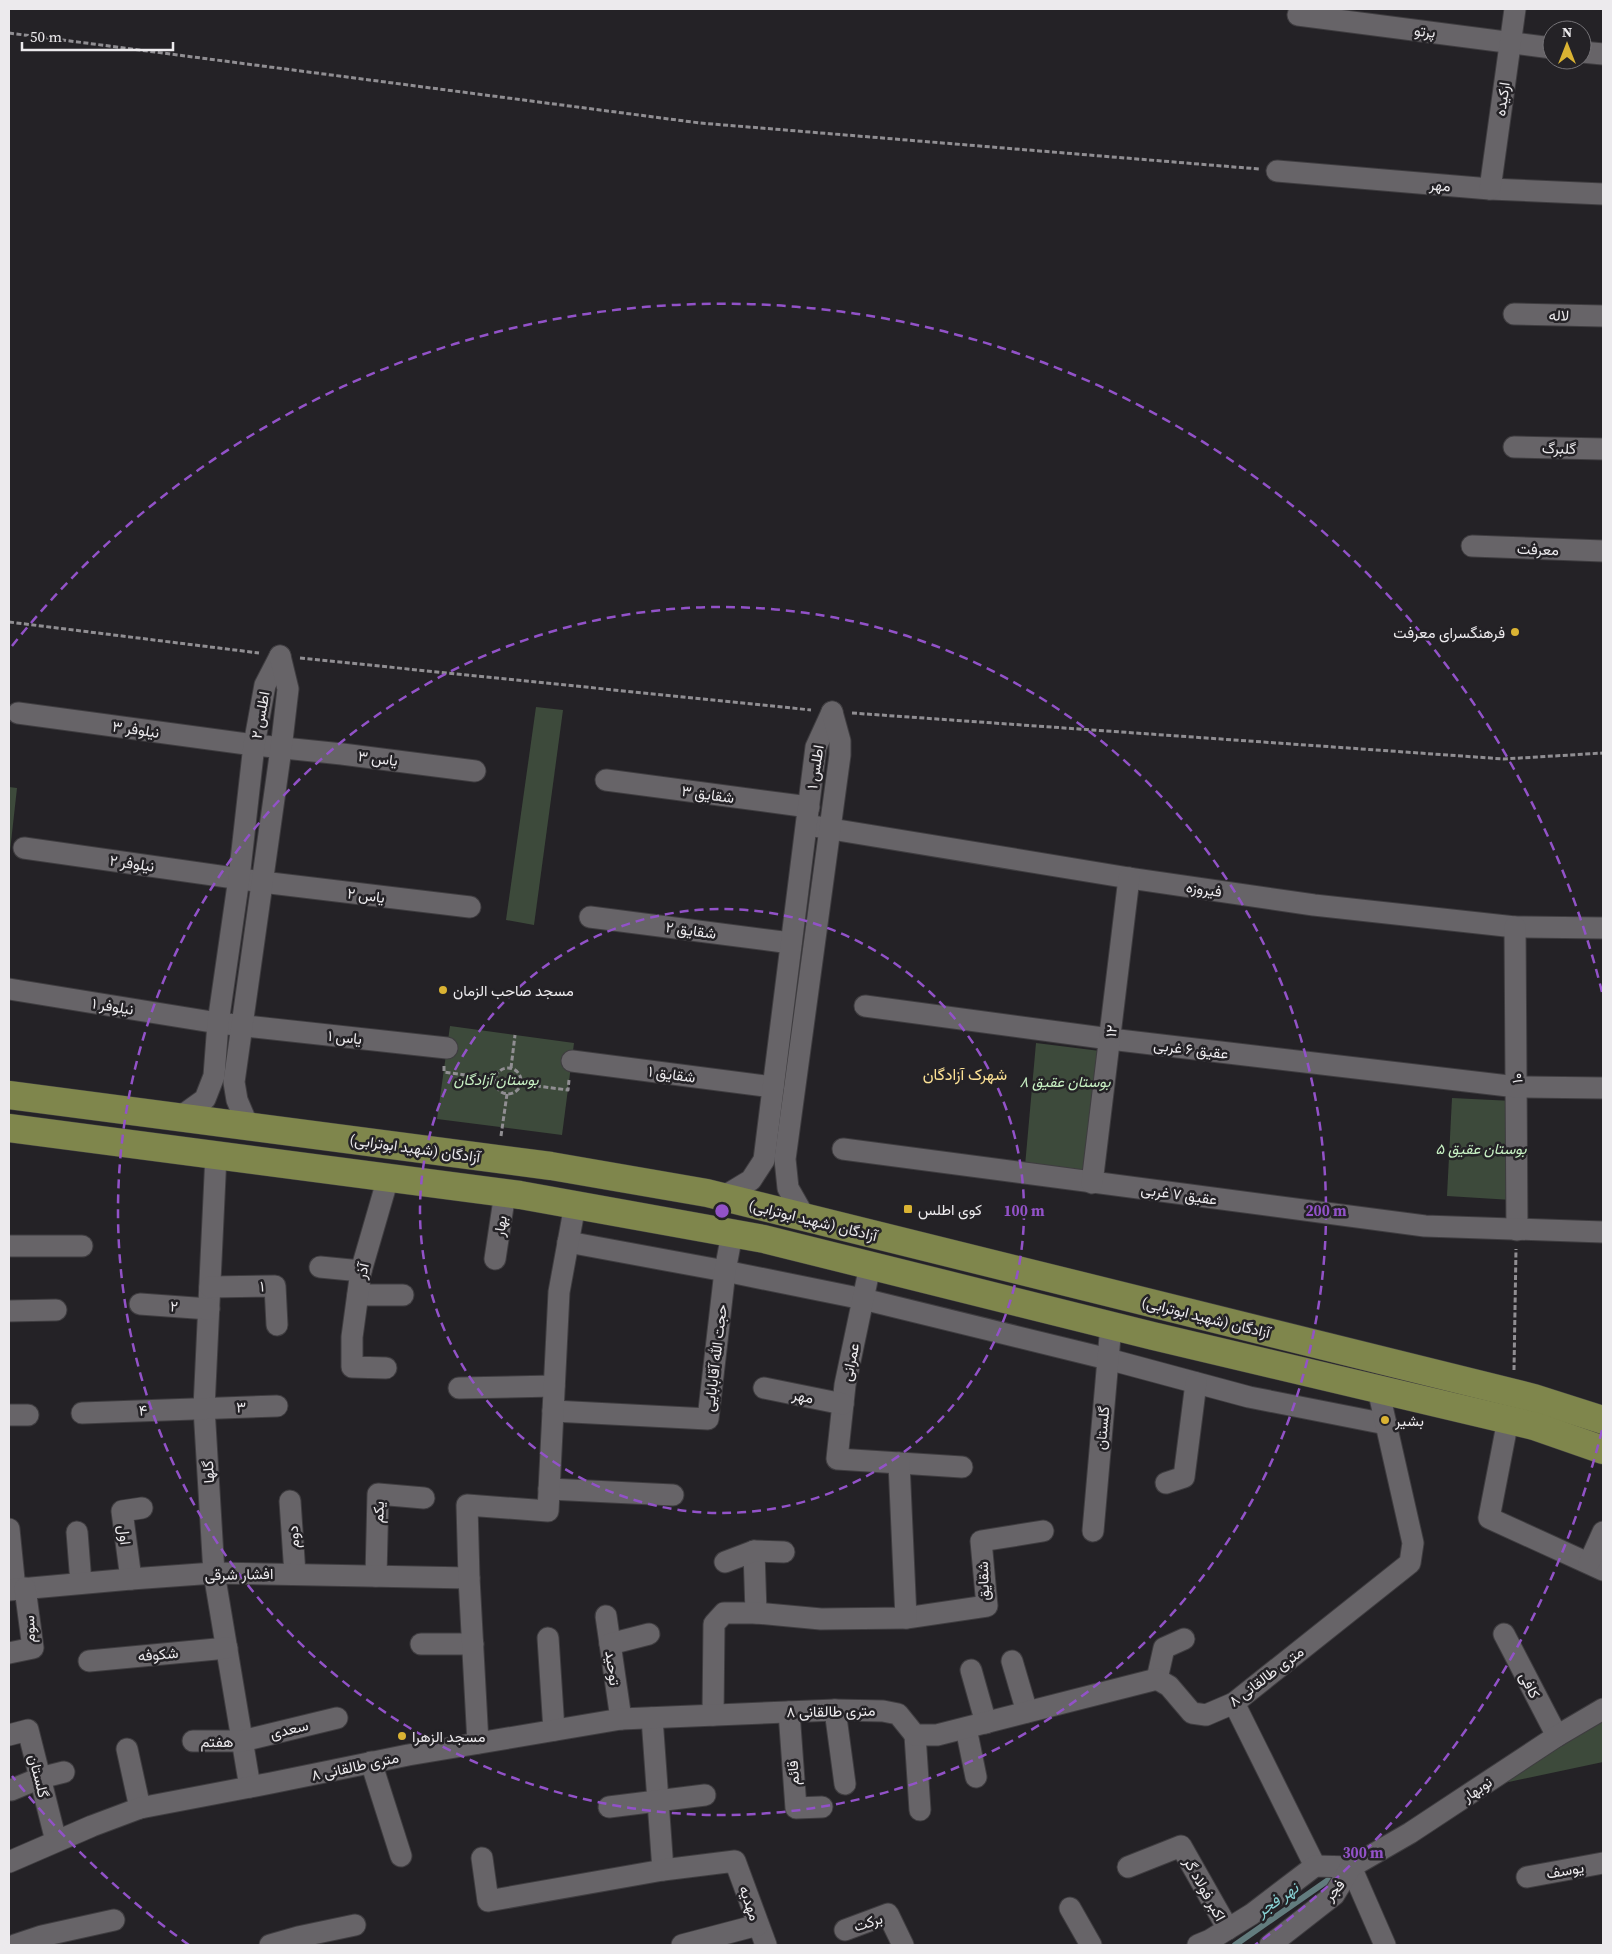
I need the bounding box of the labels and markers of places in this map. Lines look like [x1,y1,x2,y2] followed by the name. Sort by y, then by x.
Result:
[1393,622,1505,643] place label: فرهنگسرای معرفت
[1509,626,1521,638] marker: فرهنگسرای معرفت
[453,980,574,1001] place label: مسجد صاحب الزمان
[437,984,449,996] marker: مسجد صاحب الزمان
[918,1199,982,1220] place label: کوی اطلس
[713,1202,731,1220] centre of rings
[902,1203,914,1215] marker: کوی اطلس
[1394,1410,1424,1431] place label: بشیر
[1379,1414,1391,1426] marker: بشیر
[412,1726,485,1747] place label: مسجد الزهرا
[396,1730,408,1742] marker: مسجد الزهرا

